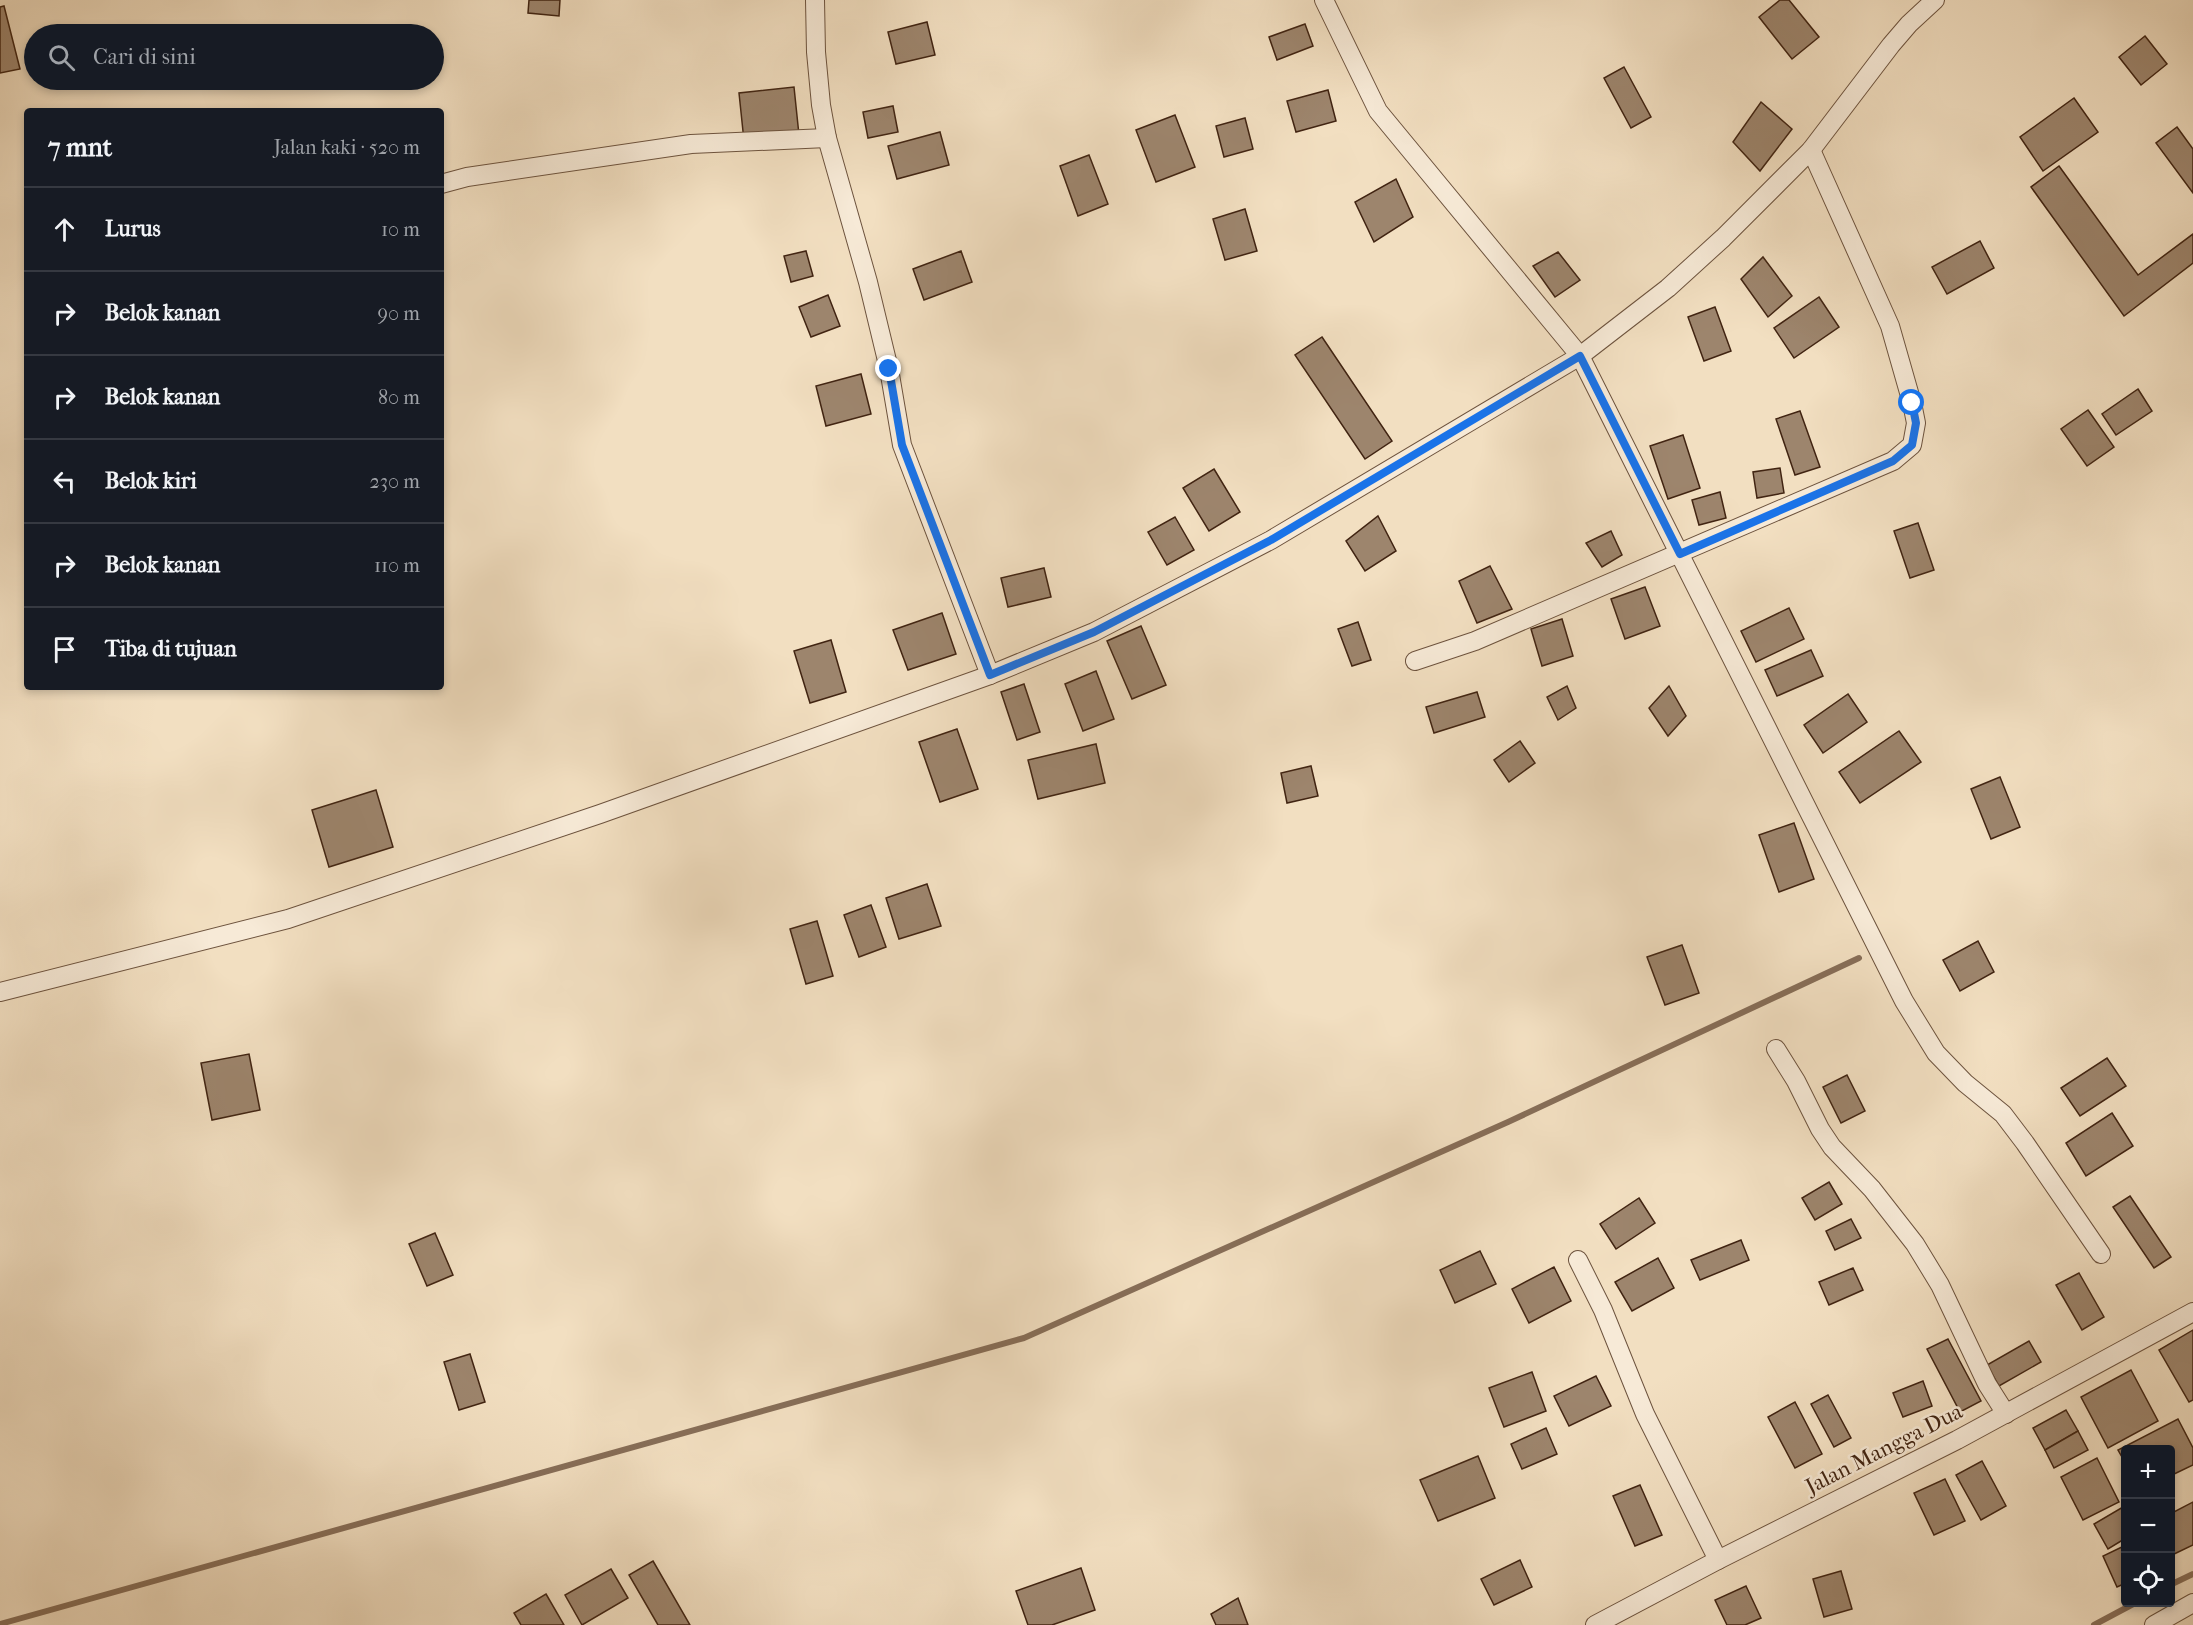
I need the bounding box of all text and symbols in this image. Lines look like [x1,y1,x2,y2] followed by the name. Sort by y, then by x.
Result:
[24,24,444,90] search box
[45,41,78,74] icon: search
[93,44,196,70] text: Cari di sini
[48,132,112,163] text: 7 mnt
[274,136,420,159] text: Jalan kaki · 520 m
[48,213,81,246] icon: ahead
[105,216,161,242] text: Lurus
[381,218,420,241] text: 10 m
[48,297,81,330] icon: right
[105,300,220,326] text: Belok kanan
[378,302,420,325] text: 90 m
[875,355,901,381] route end
[48,381,81,414] icon: right
[105,384,220,410] text: Belok kanan
[378,386,420,409] text: 80 m
[1898,389,1924,415] route start
[48,465,81,498] icon: left
[105,468,197,494] text: Belok kiri
[370,470,420,493] text: 230 m
[48,549,81,582] icon: right
[105,552,220,578] text: Belok kanan
[374,554,420,577] text: 110 m
[48,633,81,666] icon: arrive
[105,636,237,662] text: Tiba di tujuan
[1799,1398,1968,1501] street label: Jalan Mangga Dua
[2121,1445,2175,1607] map controls
[2121,1445,2175,1499] button: +
[2121,1499,2175,1553] button: −
[2121,1553,2175,1607] button: locate

